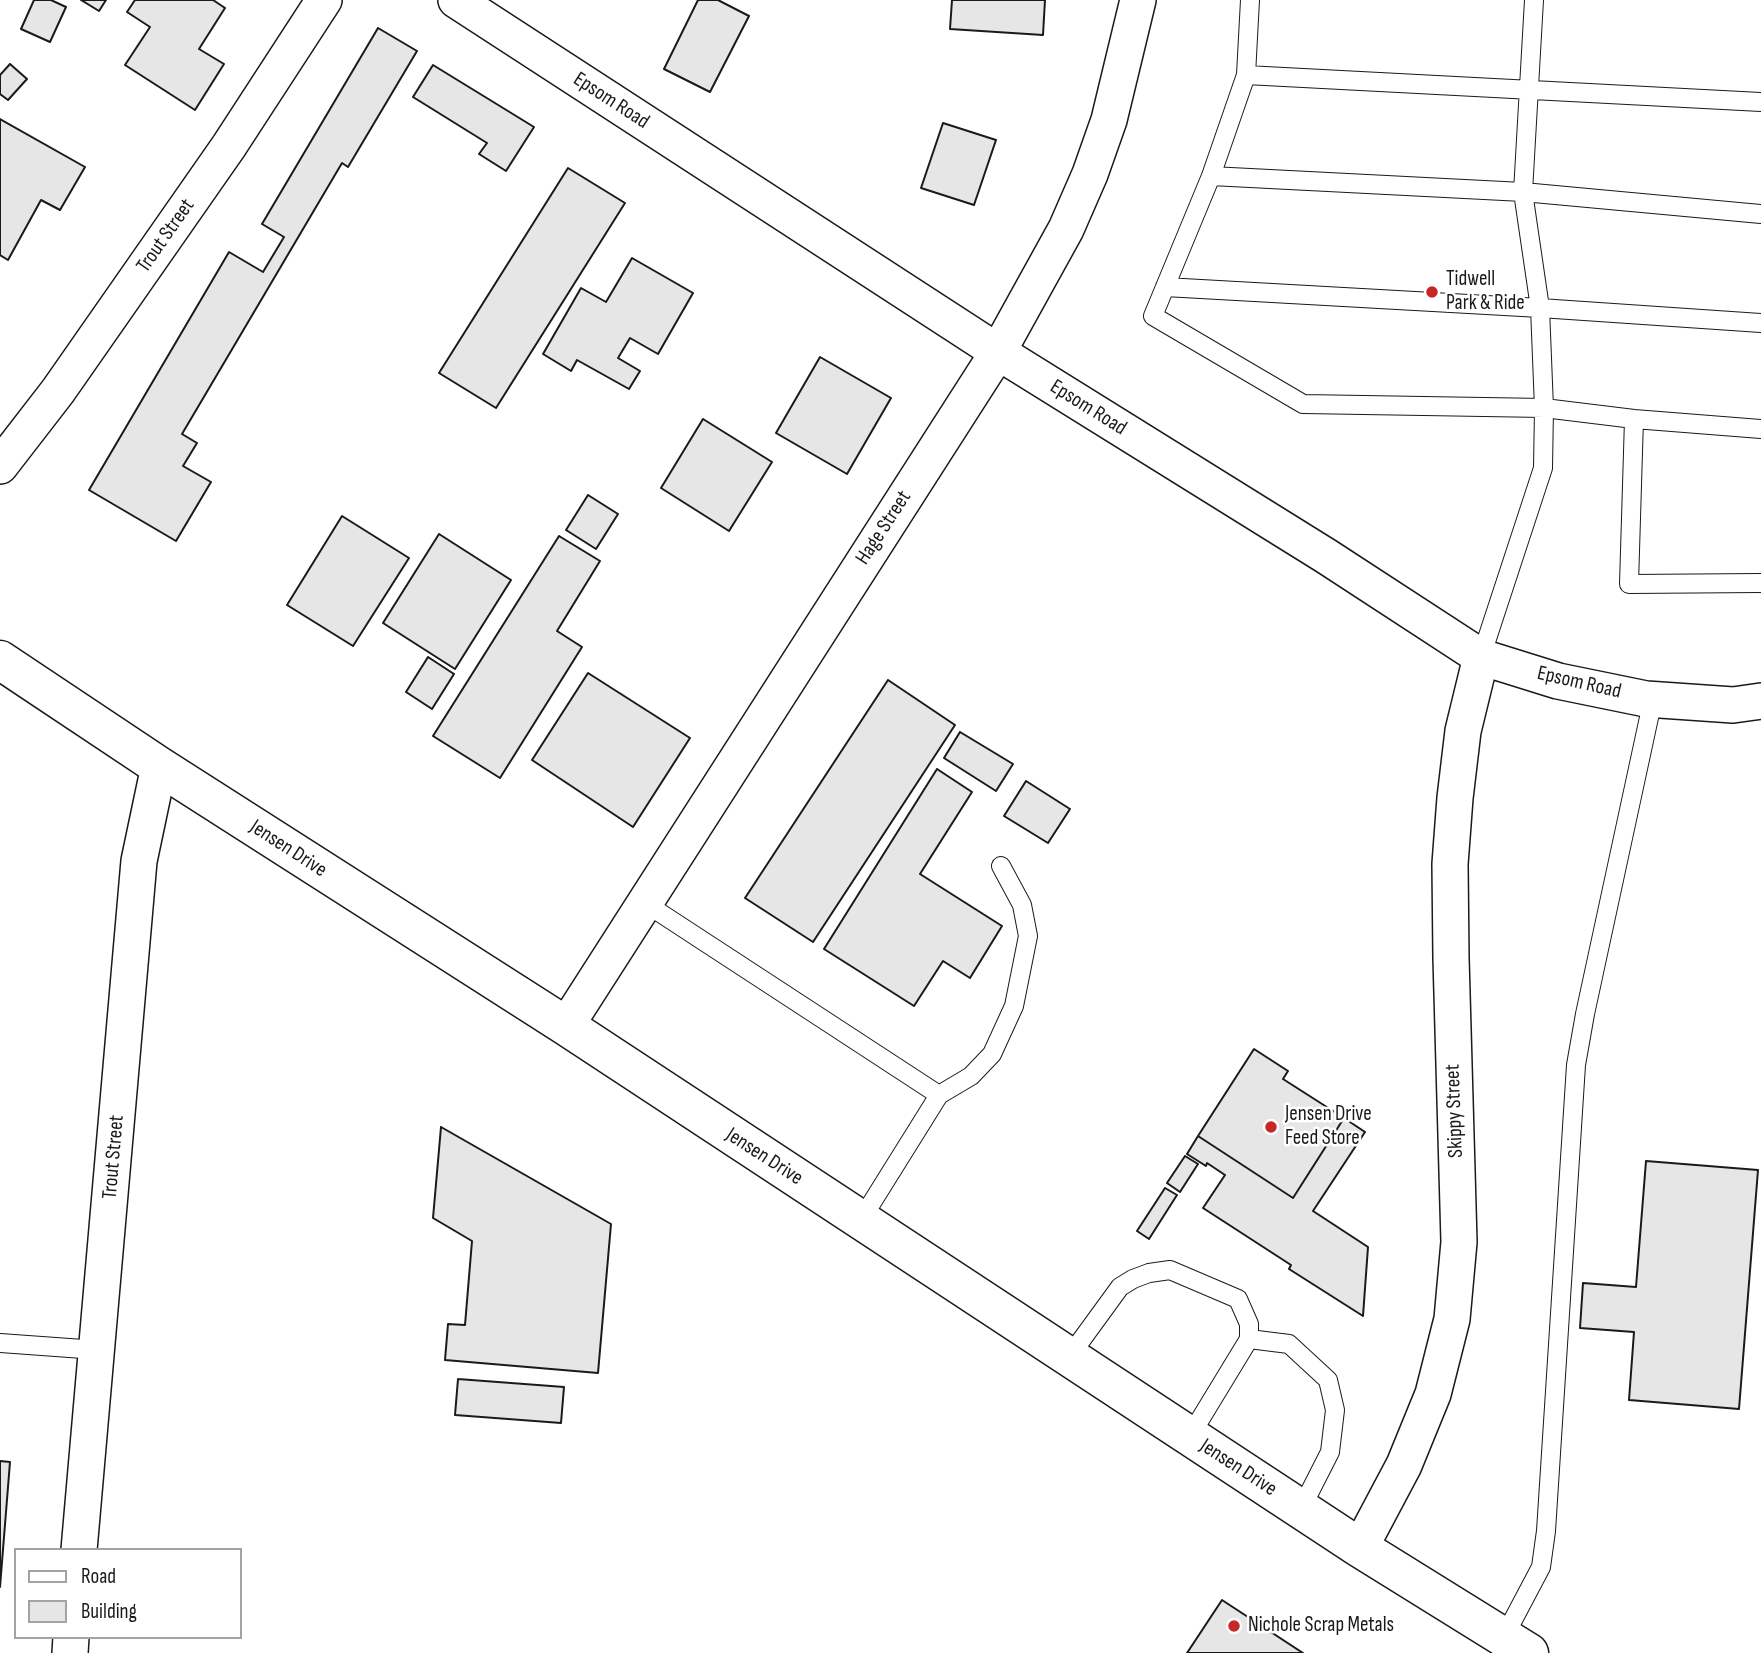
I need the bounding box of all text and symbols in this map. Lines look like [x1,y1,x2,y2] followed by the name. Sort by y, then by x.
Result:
[568,67,654,135] street label: Epsom Road
[132,194,200,278] street label: Trout Street
[1446,267,1525,317] place label: Tidwell Park & Ride
[1424,284,1440,300] marker: Tidwell Park & Ride
[1045,375,1131,441] street label: Epsom Road
[851,486,917,570] street label: Hage Street
[1535,661,1623,705] street label: Epsom Road
[245,815,331,883] street label: Jensen Drive
[1441,1064,1469,1158] street label: Skippy Street
[1285,1102,1372,1152] place label: Jensen Drive Feed Store
[98,1114,130,1200] street label: Trout Street
[1263,1119,1279,1135] marker: Jensen Drive Feed Store
[721,1123,807,1191] street label: Jensen Drive
[1195,1434,1281,1502] street label: Jensen Drive
[14,1548,242,1639] legend
[81,1564,116,1589] text: Road
[81,1599,137,1624] text: Building
[1248,1613,1394,1639] place label: Nichole Scrap Metals
[1226,1618,1242,1634] marker: Nichole Scrap Metals

